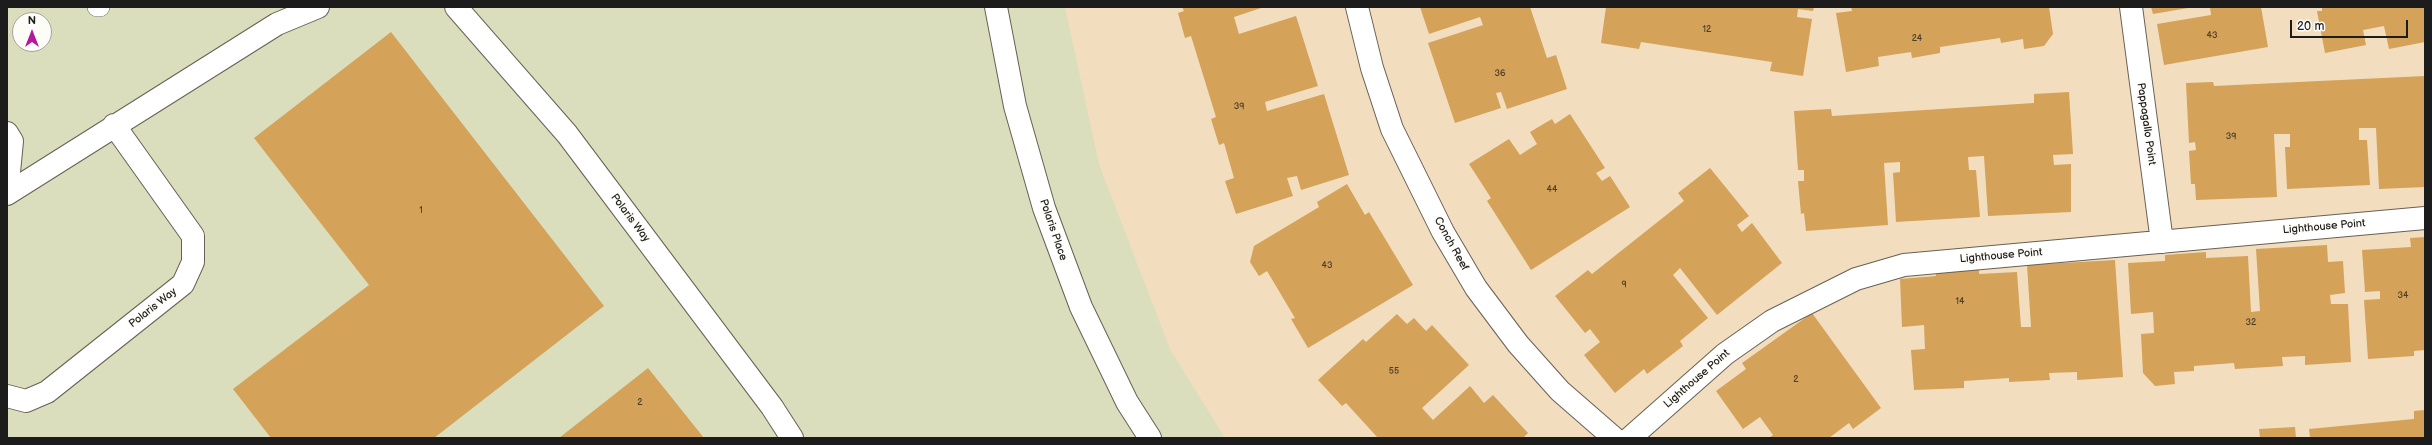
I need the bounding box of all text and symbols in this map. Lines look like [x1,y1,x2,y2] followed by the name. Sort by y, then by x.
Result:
[12,12,52,52] north arrow
[2292,12,2410,38] scale bar
[28,14,36,27] text: N
[2297,19,2324,34] text: 20 m
[1703,25,1711,35] house number: 12
[2206,31,2218,41] house number: 43
[1912,34,1922,44] house number: 24
[1494,69,1506,79] house number: 36
[2134,82,2158,166] street label: Pappagallo Point
[1234,102,1244,112] house number: 39
[2226,132,2236,142] house number: 39
[1547,185,1557,195] house number: 44
[608,191,652,245] street label: Polaris Way
[1036,198,1070,262] street label: Polaris Place
[419,206,423,216] house number: 1
[1431,215,1471,273] street label: Conch Reef
[2282,217,2366,237] street label: Lighthouse Point
[1959,246,2043,266] street label: Lighthouse Point
[1321,261,1333,271] house number: 43
[1621,280,1627,290] house number: 9
[127,285,179,331] street label: Polaris Way
[2397,291,2409,301] house number: 34
[1956,297,1964,307] house number: 14
[2246,318,2256,328] house number: 32
[1661,347,1733,411] street label: Lighthouse Point
[1389,367,1399,377] house number: 55
[1793,375,1799,385] house number: 2
[637,398,643,408] house number: 2

